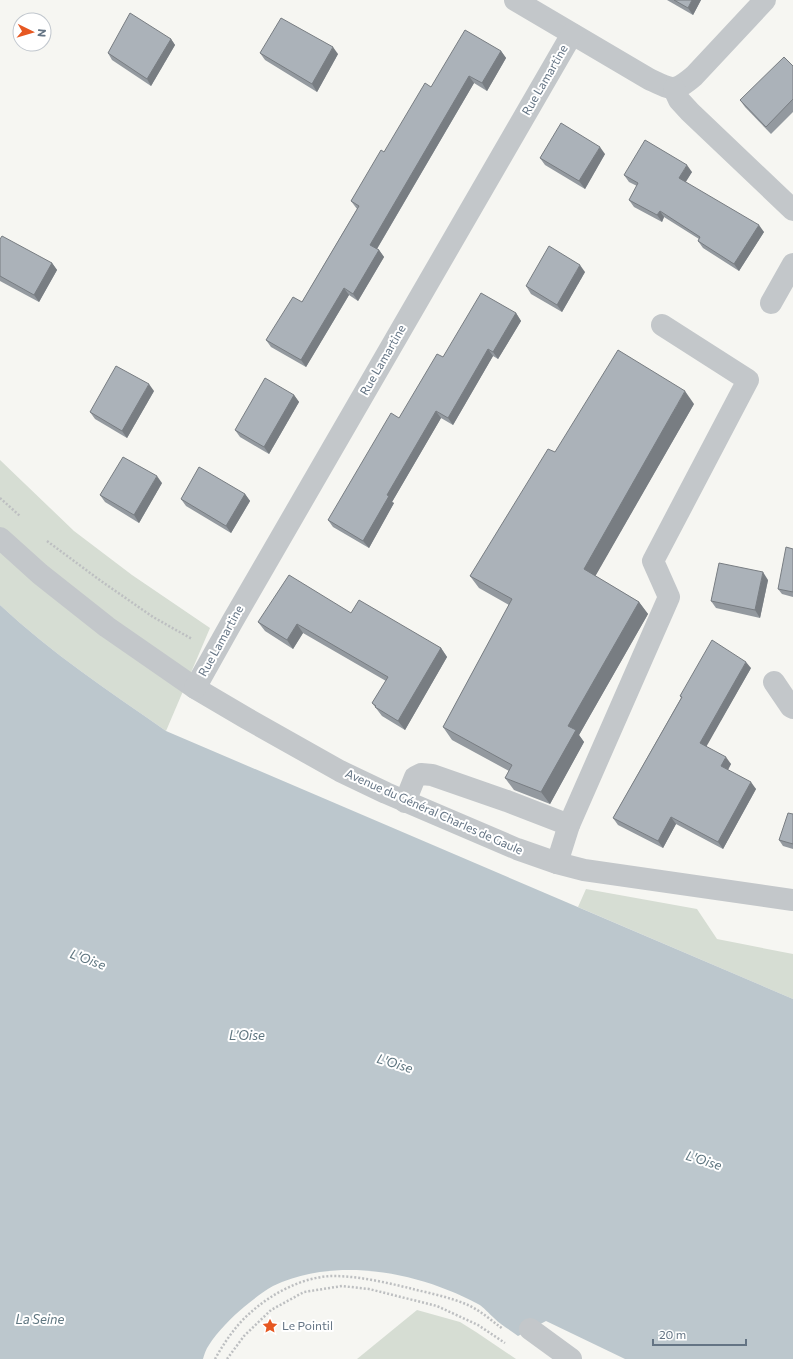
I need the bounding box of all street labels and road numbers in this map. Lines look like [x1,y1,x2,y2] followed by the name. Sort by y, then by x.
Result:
[518,42,570,117] street label: Rue Lamartine
[356,322,408,397] street label: Rue Lamartine
[195,602,245,679] street label: Rue Lamartine
[343,765,525,857] street label: Avenue du Général Charles de Gaule

